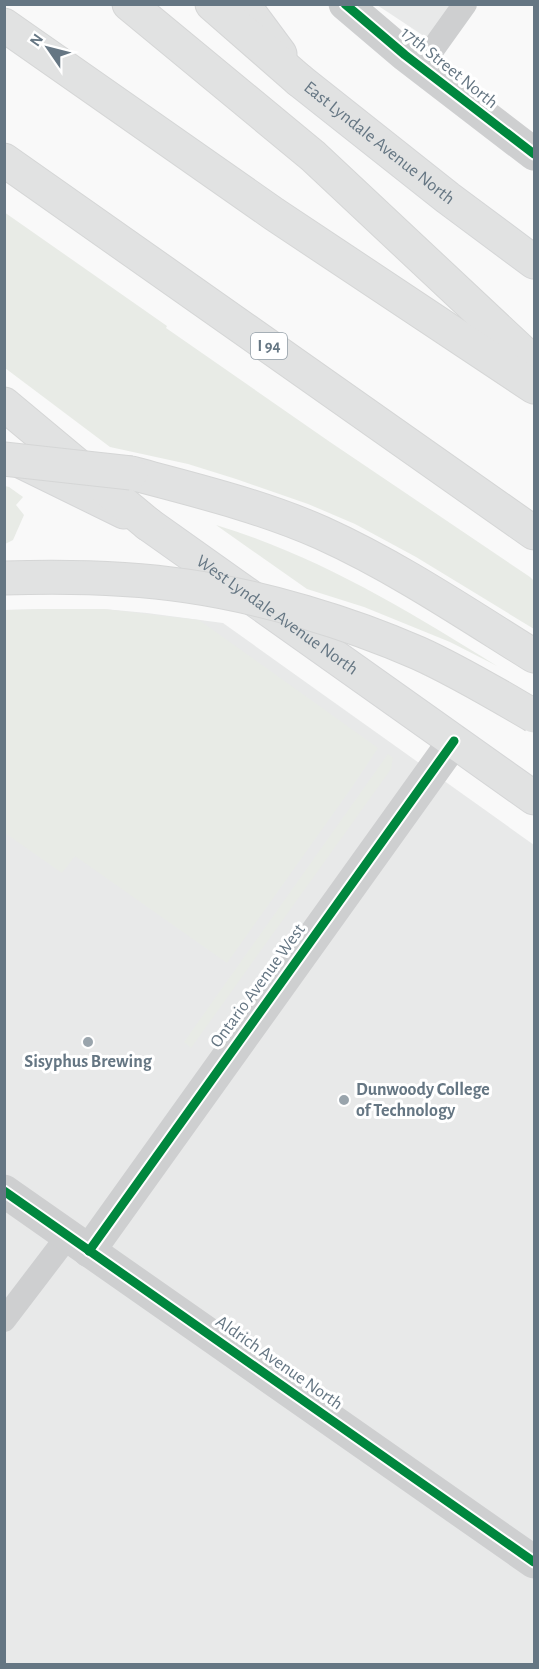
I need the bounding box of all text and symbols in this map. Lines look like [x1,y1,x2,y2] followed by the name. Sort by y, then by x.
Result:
[18,18,78,78] north arrow
[397,24,501,112] street label: 17th Street North
[27,31,46,49] text: N
[300,78,458,208] street label: East Lyndale Avenue North
[251,333,287,359] road number: I 94
[193,552,361,679] street label: West Lyndale Avenue North
[207,921,309,1051] street label: Ontario Avenue West
[81,1035,95,1049] marker: Sisyphus Brewing
[24,1053,153,1071] place label: Sisyphus Brewing
[356,1081,490,1120] place label: Dunwoody College of Technology
[337,1093,351,1107] marker: Dunwoody College of Technology
[212,1312,346,1414] street label: Aldrich Avenue North

